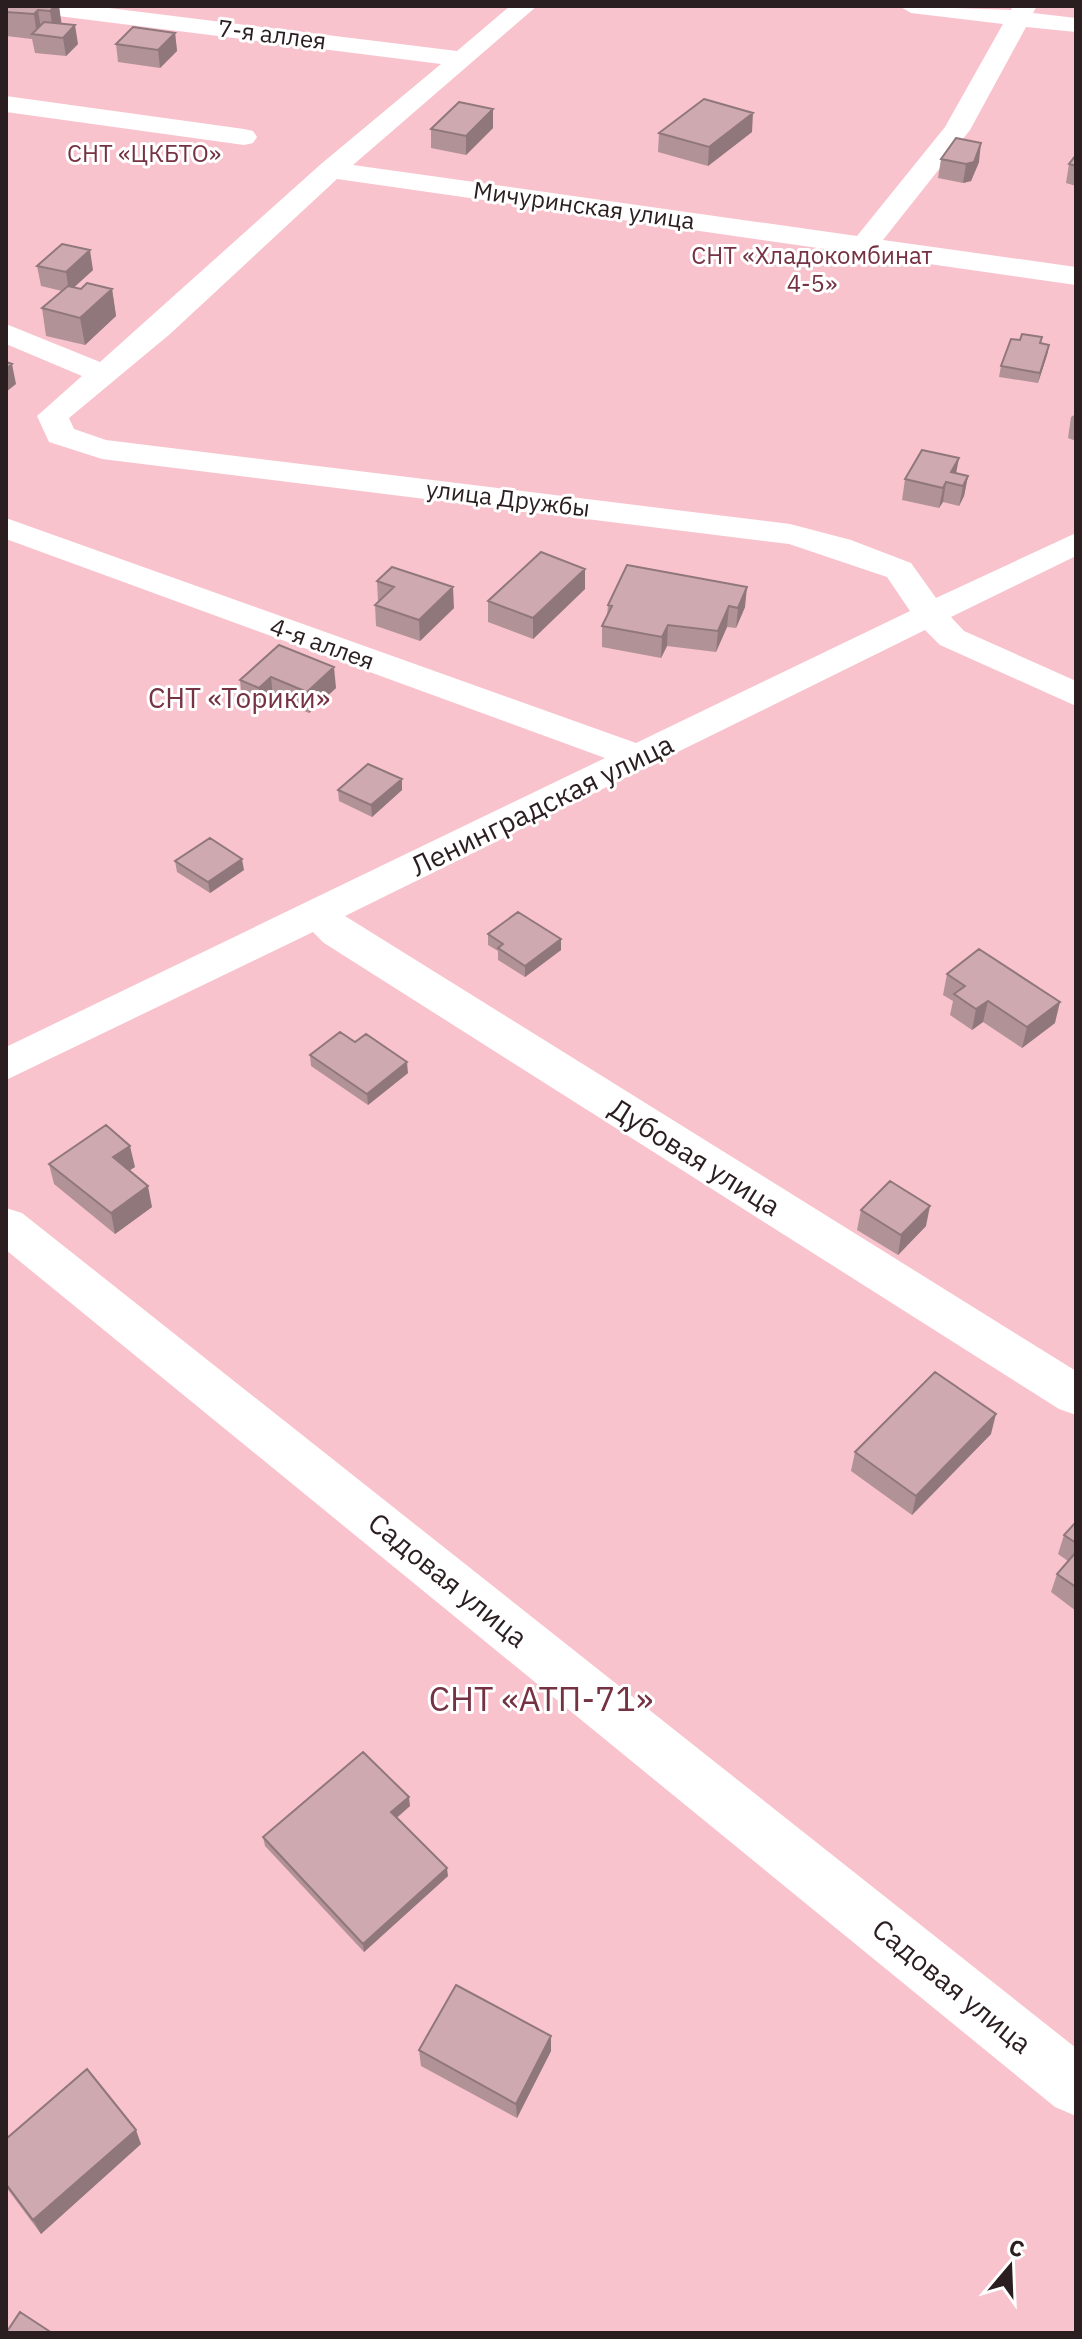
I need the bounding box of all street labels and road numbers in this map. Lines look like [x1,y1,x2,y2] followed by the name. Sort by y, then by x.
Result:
[216,12,328,57] street label: 7-я аллея
[471,174,697,236] street label: Мичуринская улица
[424,472,592,524] street label: улица Дружбы
[266,609,379,677] street label: 4-я аллея
[404,725,679,884] street label: Ленинградская улица
[603,1089,788,1224] street label: Дубовая улица
[361,1504,536,1655] street label: Садовая улица
[865,1910,1040,2061] street label: Садовая улица

